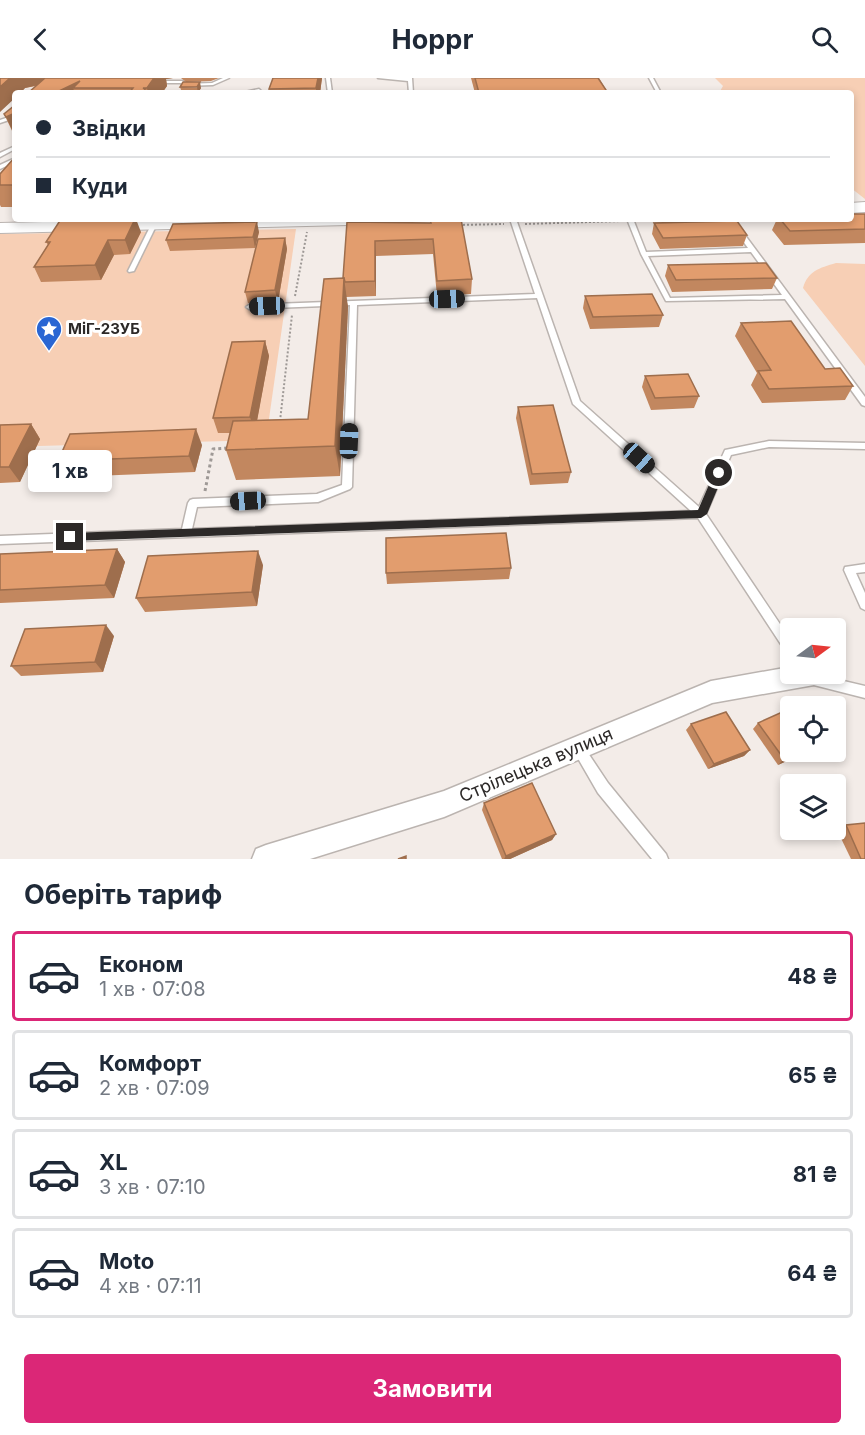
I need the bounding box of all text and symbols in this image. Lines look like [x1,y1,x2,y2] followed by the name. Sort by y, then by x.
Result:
[24,23,57,56] icon: back
[392,23,473,56] text: Hoppr
[808,23,841,56] icon: search
[72,115,146,141] text: Звідки
[72,173,128,199] text: Куди
[429,289,465,309] car
[249,296,285,316] car
[34,314,64,352] place icon: МіГ-23УБ
[68,319,140,338] place label: МіГ-23УБ
[339,423,359,459] car
[620,439,658,477] car
[28,450,112,492] callout: 1 хв
[52,459,88,483] text: 1 хв
[705,459,732,486] route start
[230,491,266,511] car
[56,523,83,550] route end
[780,618,846,684] north arrow
[780,618,846,840] map controls
[780,696,846,762] button: locate
[456,723,616,806] street label: Стрілецька вулиця
[780,774,846,840] button: layers
[24,878,222,911] text: Оберіть тариф
[27,949,81,1003] icon: car
[99,951,183,977] text: Економ
[787,963,838,989] text: 48 ₴
[99,977,206,1001] text: 1 хв · 07:08
[27,1048,81,1102] icon: car
[99,1050,201,1076] text: Комфорт
[788,1062,838,1088] text: 65 ₴
[99,1076,210,1100] text: 2 хв · 07:09
[27,1147,81,1201] icon: car
[99,1149,128,1175] text: XL
[793,1161,838,1187] text: 81 ₴
[99,1175,206,1199] text: 3 хв · 07:10
[27,1246,81,1300] icon: car
[99,1248,154,1274] text: Moto
[787,1260,838,1286] text: 64 ₴
[99,1274,202,1298] text: 4 хв · 07:11
[24,1354,841,1423] button: Замовити

